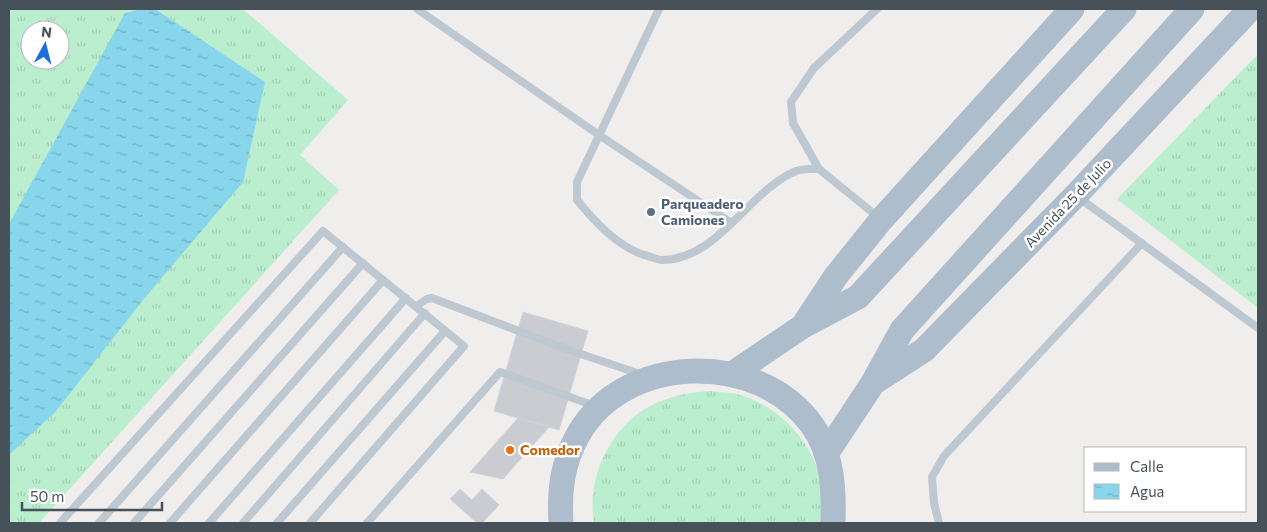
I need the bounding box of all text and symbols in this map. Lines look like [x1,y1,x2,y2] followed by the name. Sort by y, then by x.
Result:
[20,20,70,70] north arrow
[40,23,53,41] text: N
[1021,155,1114,251] street label: Avenida 25 de Julio
[661,195,744,228] place label: Parqueadero Camiones
[645,206,657,218] marker: Parqueadero Camiones
[520,441,580,458] place label: Comedor
[504,444,516,456] marker: Comedor
[1084,447,1247,512] legend
[1130,457,1164,475] text: Calle
[22,480,162,512] scale bar
[1130,482,1164,500] text: Agua
[30,487,64,505] text: 50 m

